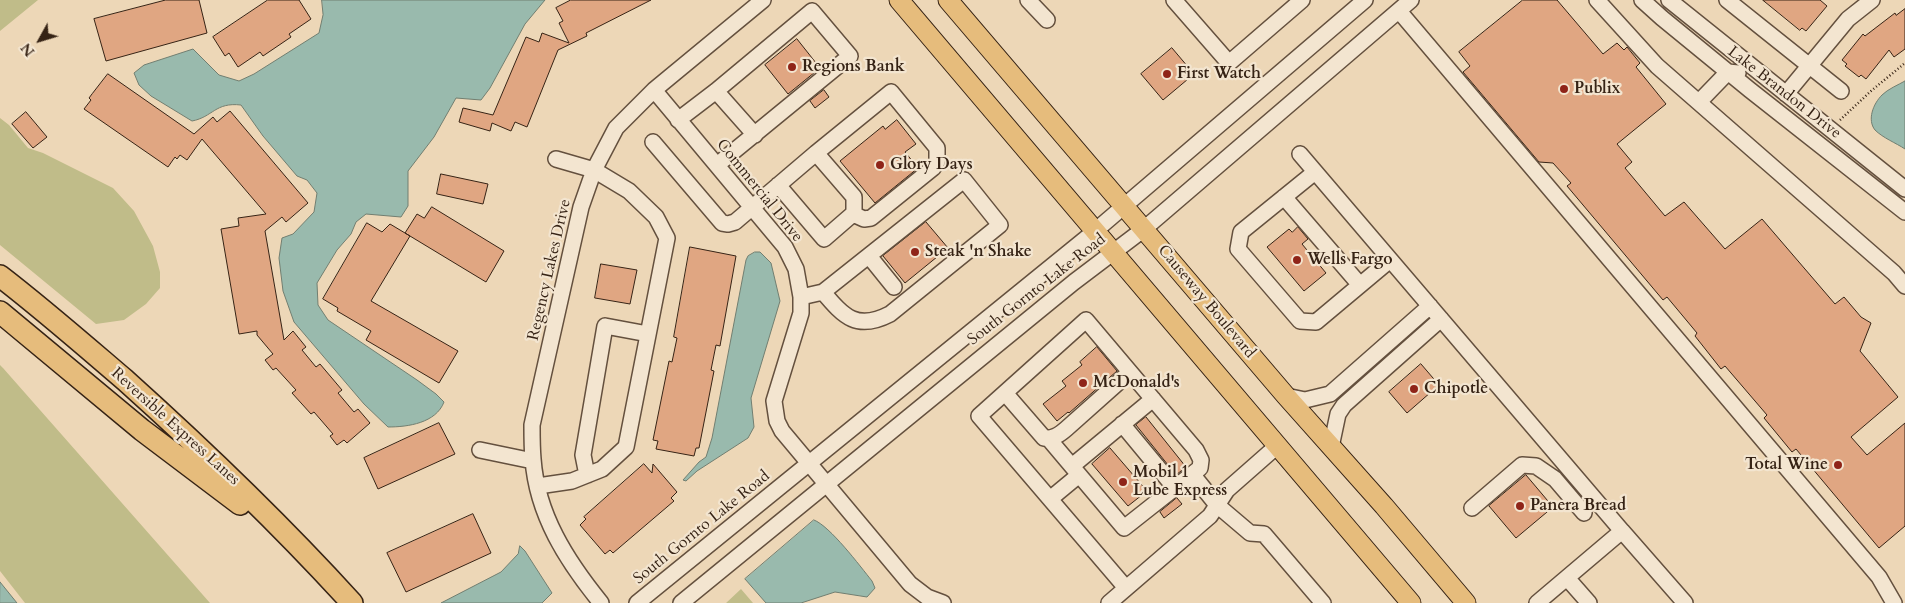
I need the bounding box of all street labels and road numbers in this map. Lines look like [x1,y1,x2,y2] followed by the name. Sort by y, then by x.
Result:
[1723,43,1845,143] street label: Lake Brandon Drive
[712,136,806,246] street label: Commercial Drive
[524,197,576,343] street label: Regency Lakes Drive
[964,230,1110,350] street label: South Gornto Lake Road
[1153,241,1259,363] street label: Causeway Boulevard
[107,364,243,490] street label: Reversible Express Lanes
[630,467,774,589] street label: South Gornto Lake Road

